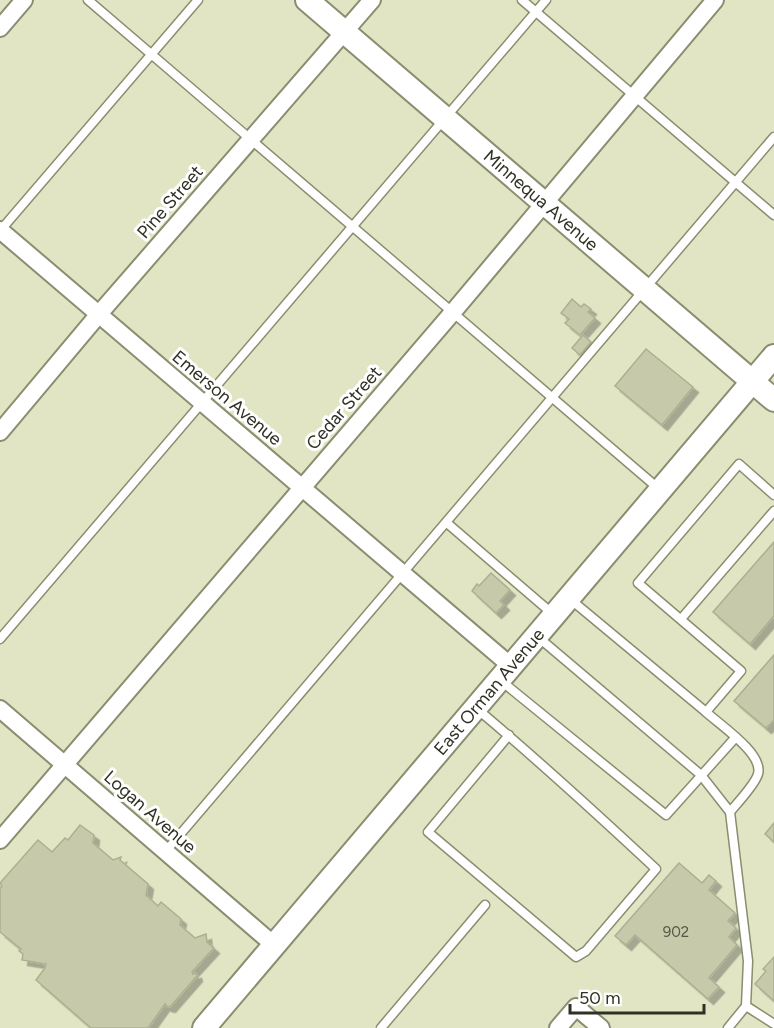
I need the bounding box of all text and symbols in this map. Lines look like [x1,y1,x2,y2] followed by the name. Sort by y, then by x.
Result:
[479,145,603,256] street label: Minnequa Avenue
[132,161,208,243] street label: Pine Street
[168,346,286,450] street label: Emerson Avenue
[302,362,386,454] street label: Cedar Street
[429,624,549,760] street label: East Orman Avenue
[99,766,201,858] street label: Logan Avenue
[663,923,689,941] house number: 902
[570,977,704,1015] scale bar
[579,987,621,1009] text: 50 m

